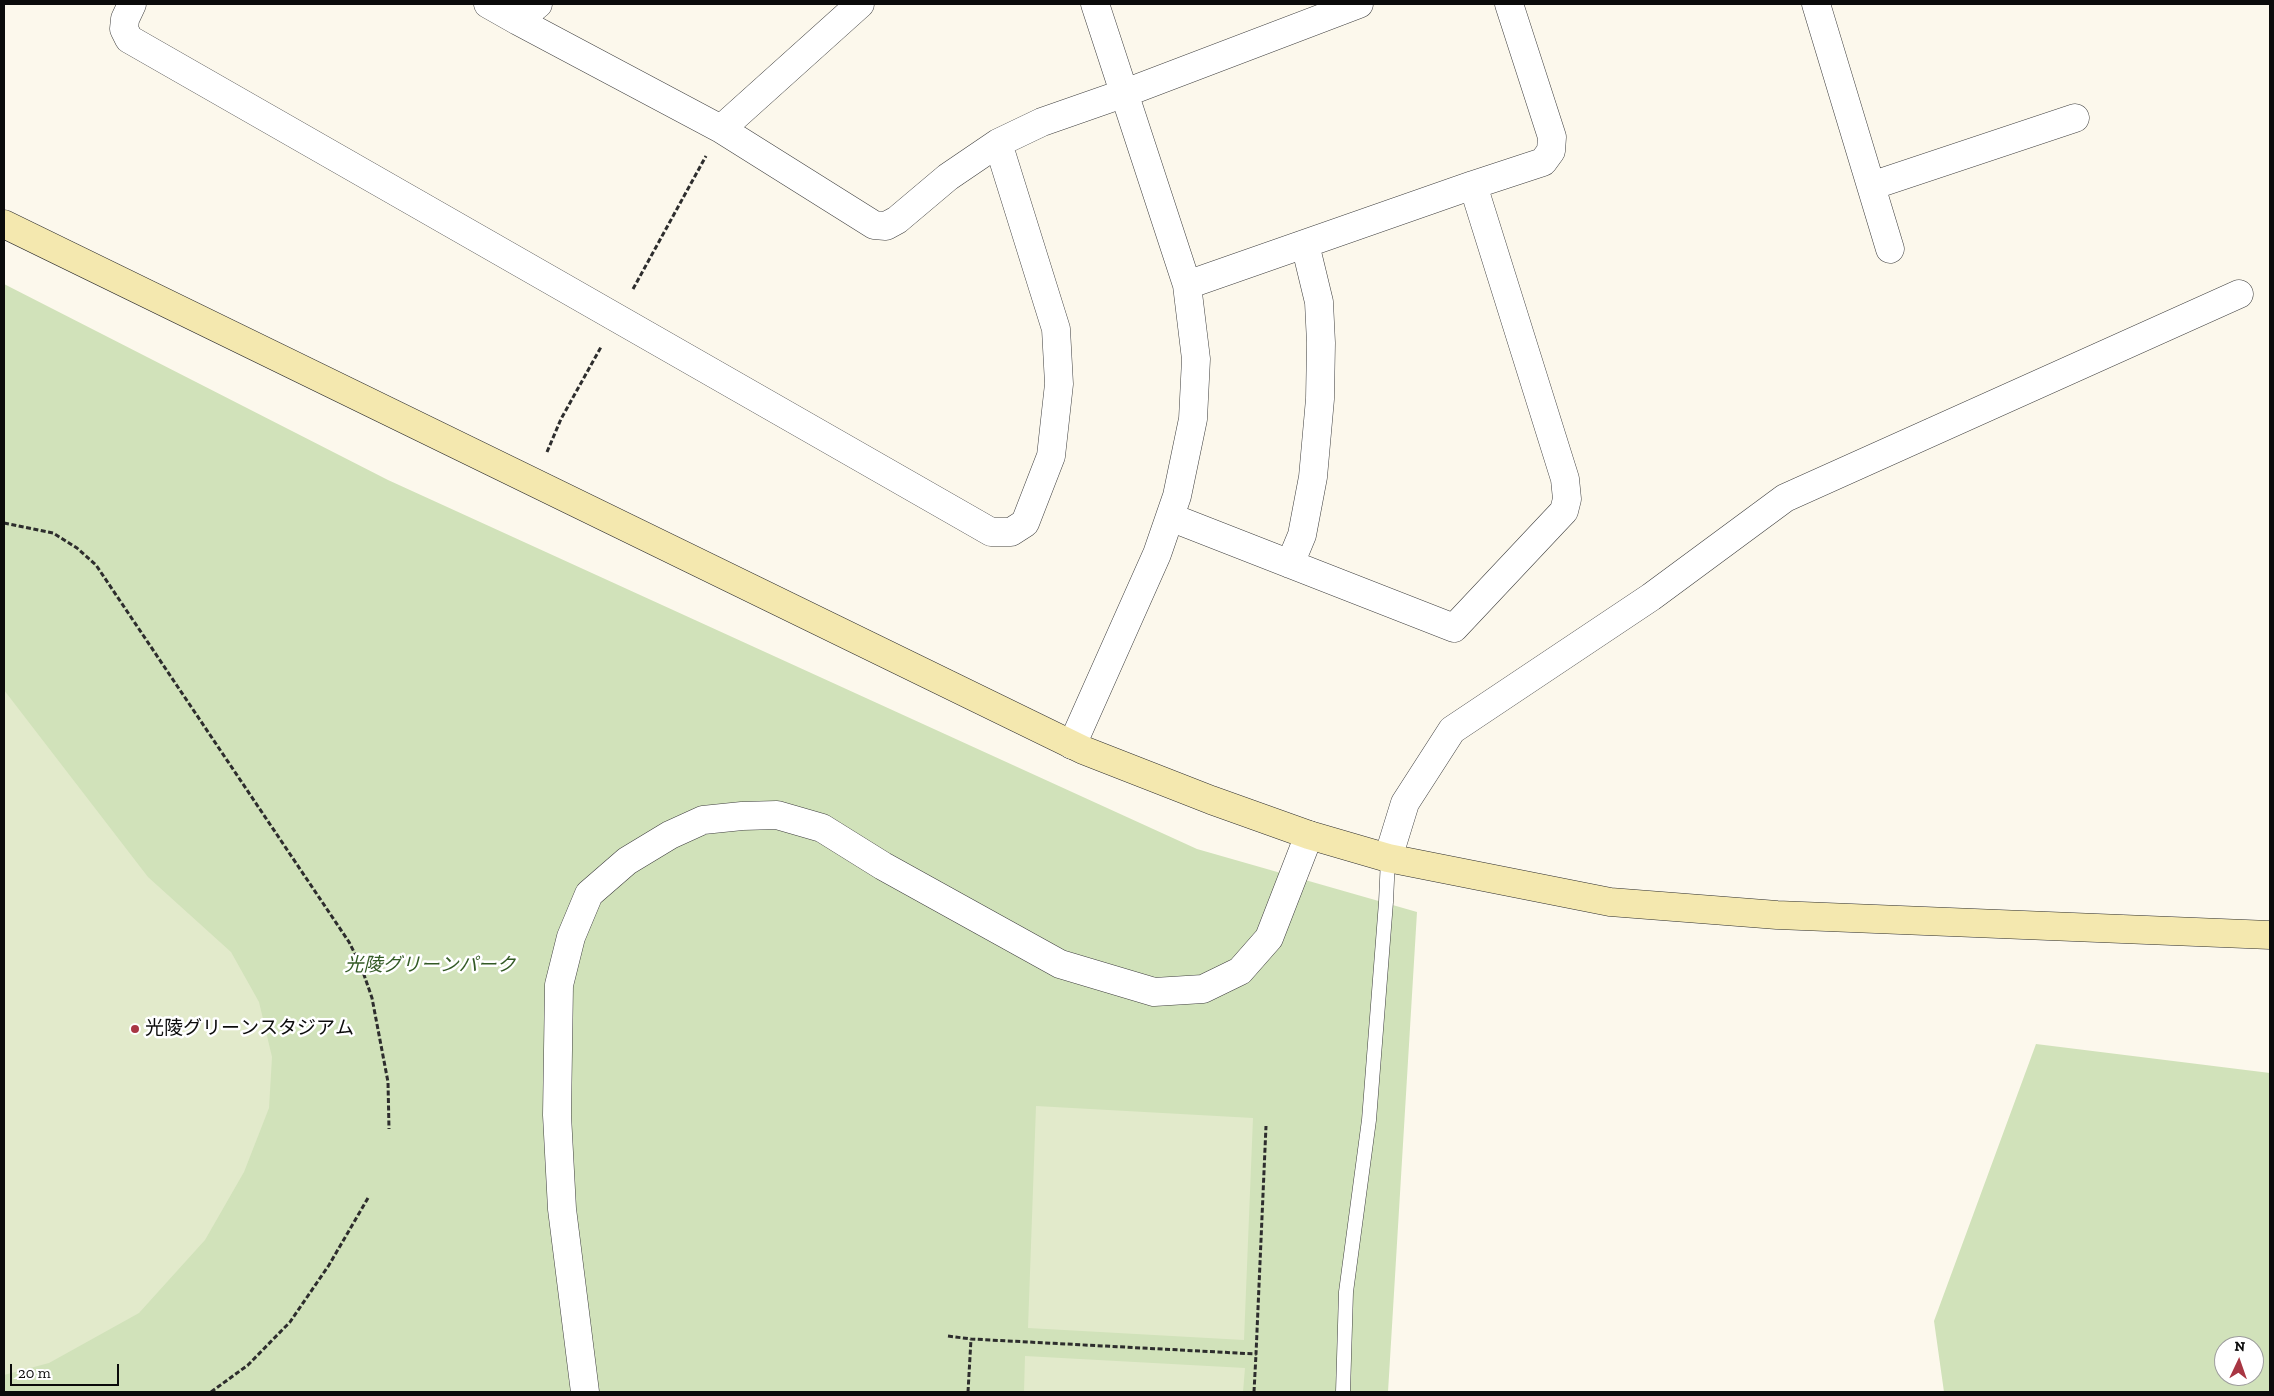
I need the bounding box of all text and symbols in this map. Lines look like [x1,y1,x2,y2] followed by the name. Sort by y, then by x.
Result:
[345,955,515,977] park label: 光陵グリーンパーク
[145,1018,354,1040] place label: 光陵グリーンスタジアム
[129,1023,141,1035] marker: 光陵グリーンスタジアム
[2214,1336,2264,1386] north arrow
[2234,1338,2246,1355] text: N
[12,1354,121,1386] scale bar
[18,1364,51,1382] text: 20 m

